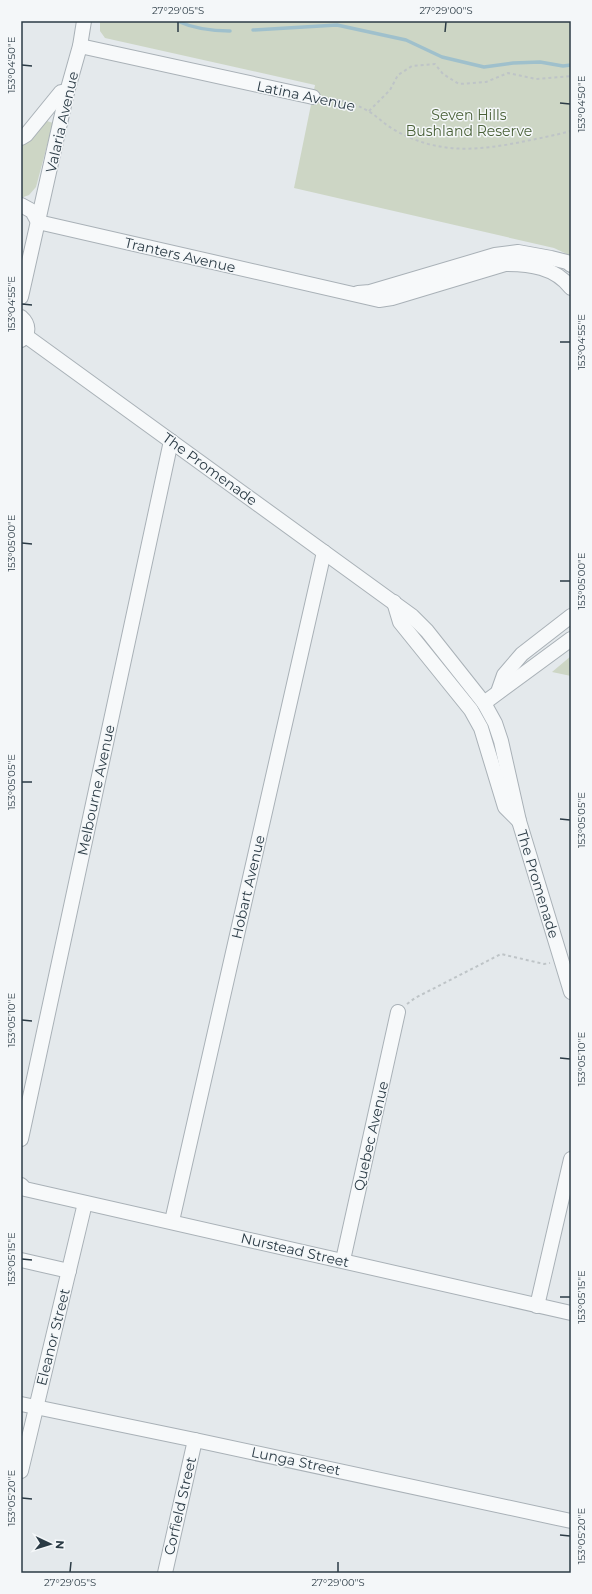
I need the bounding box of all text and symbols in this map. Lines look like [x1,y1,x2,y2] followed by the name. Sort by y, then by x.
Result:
[152,4,204,17] text: 27°29'05"S
[419,4,473,17] text: 27°29'00"S
[5,36,18,93] text: 153°04'50"E
[42,70,82,174] street label: Valaria Avenue
[575,75,588,132] text: 153°04'50"E
[255,77,357,115] street label: Latina Avenue
[406,106,532,140] park label: Seven Hills Bushland Reserve
[123,233,237,277] street label: Tranters Avenue
[5,276,18,332] text: 153°04'55"E
[575,314,588,370] text: 153°04'55"E
[159,429,261,509] street label: The Promenade
[5,514,18,572] text: 153°05'00"E
[575,552,588,610] text: 153°05'00"E
[73,723,119,857] street label: Melbourne Avenue
[5,754,18,810] text: 153°05'05"E
[575,792,588,848] text: 153°05'05"E
[513,828,563,940] street label: The Promenade
[227,833,269,941] street label: Hobart Avenue
[5,992,18,1047] text: 153°05'10"E
[575,1031,588,1086] text: 153°05'10"E
[350,1079,392,1193] street label: Quebec Avenue
[239,1229,351,1271] street label: Nurstead Street
[5,1232,18,1286] text: 153°05'15"E
[575,1270,588,1324] text: 153°05'15"E
[32,1286,74,1387] street label: Eleanor Street
[250,1443,343,1479] street label: Lunga Street
[160,1455,200,1557] street label: Corfield Street
[5,1470,18,1526] text: 153°05'20"E
[575,1508,588,1564] text: 153°05'20"E
[30,1524,70,1564] north arrow
[53,1540,67,1550] text: N
[44,1576,96,1589] text: 27°29'05"S
[311,1576,365,1589] text: 27°29'00"S

